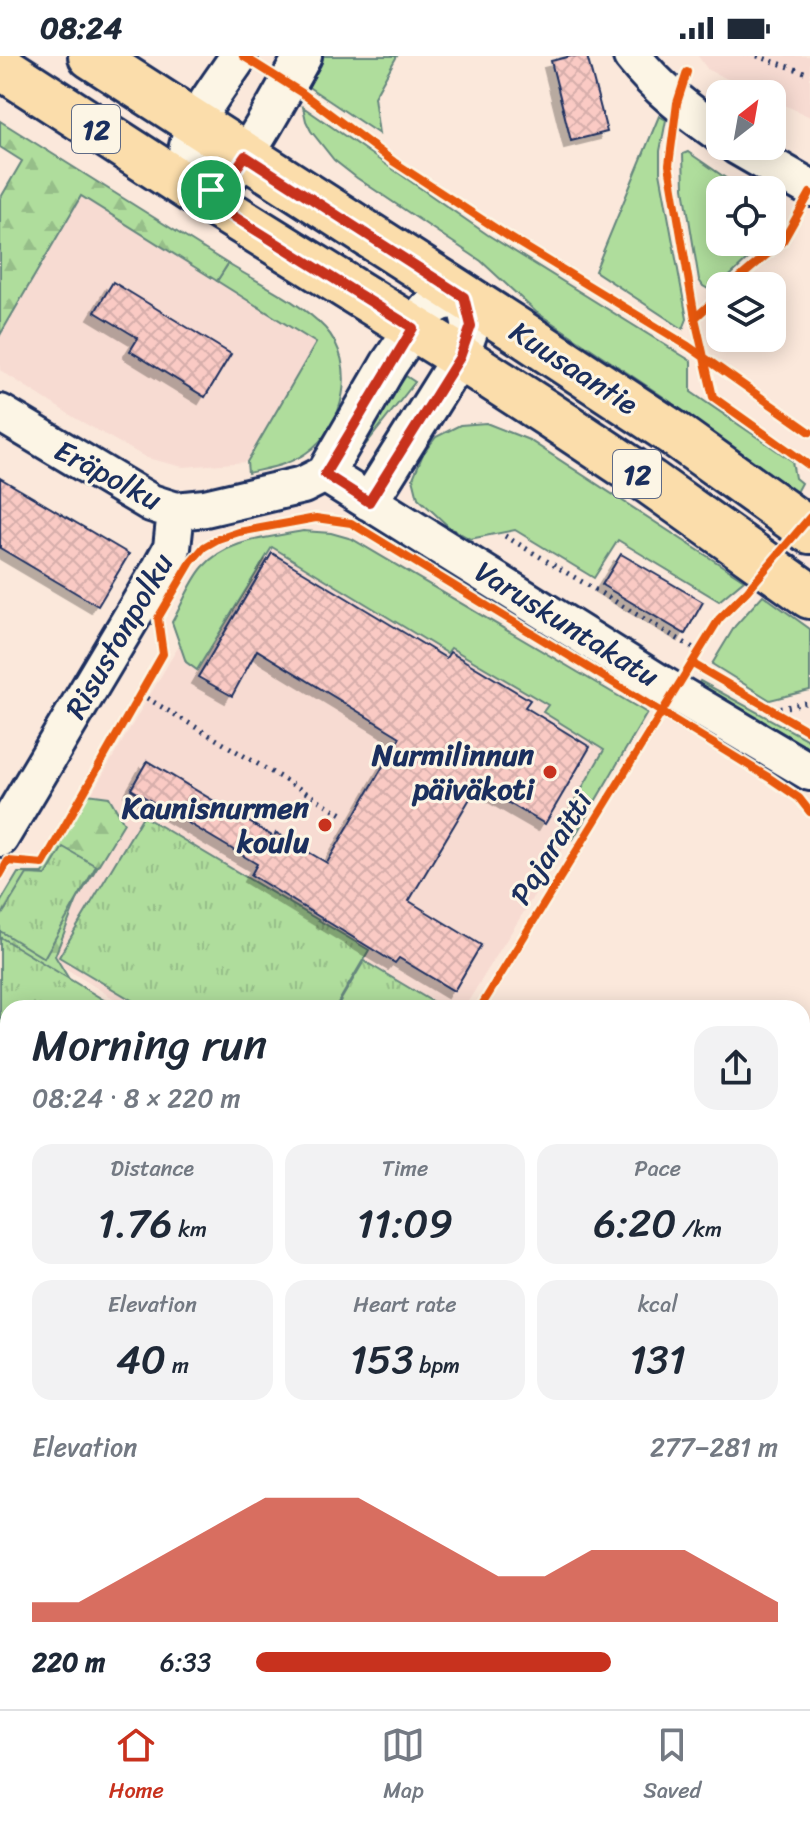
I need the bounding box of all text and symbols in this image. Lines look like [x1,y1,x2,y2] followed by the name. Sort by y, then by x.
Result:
[40,1,122,55] text: 08:24
[706,80,786,160] north arrow
[706,80,786,352] map controls
[72,105,120,153] road number: 12
[177,156,245,224] pin
[189,168,233,212] icon: arrive
[706,176,786,256] button: locate
[706,272,786,352] button: layers
[498,306,650,430] street label: Kuusaantie
[44,424,172,526] street label: Eräpolku
[613,450,661,498] road number: 12
[49,542,189,730] street label: Risustonpolku
[464,546,670,702] street label: Varuskuntakatu
[371,728,536,816] place label: Nurmilinnun päiväkoti
[541,763,559,781] marker: Nurmilinnun päiväkoti
[495,778,608,916] street label: Pajaraitti
[121,781,310,869] place label: Kaunisnurmen koulu
[316,816,334,834] marker: Kaunisnurmen koulu
[32,1006,267,1084] text: Morning run
[694,1026,778,1110] button: share
[32,1075,241,1121] text: 08:24 · 8 × 220 m
[111,1149,194,1188] text: Distance
[382,1149,428,1188] text: Time
[634,1149,681,1188] text: Pace
[98,1188,173,1259] text: 1.76
[357,1188,453,1259] text: 11:09
[593,1188,677,1259] text: 6:20
[173,1210,207,1249] text: km
[677,1210,722,1249] text: /km
[108,1285,197,1324] text: Elevation
[353,1285,457,1324] text: Heart rate
[638,1285,678,1324] text: kcal
[116,1324,166,1395] text: 40
[350,1324,414,1395] text: 153
[630,1324,686,1395] text: 131
[166,1346,189,1385] text: m
[414,1346,460,1385] text: bpm
[32,1424,137,1470] text: Elevation
[650,1424,778,1470] text: 277–281 m
[32,1639,105,1685] text: 220 m
[160,1639,211,1685] text: 6:33
[109,1723,164,1810] tab: Home
[381,1723,425,1810] tab: Map
[643,1723,701,1810] tab: Saved

